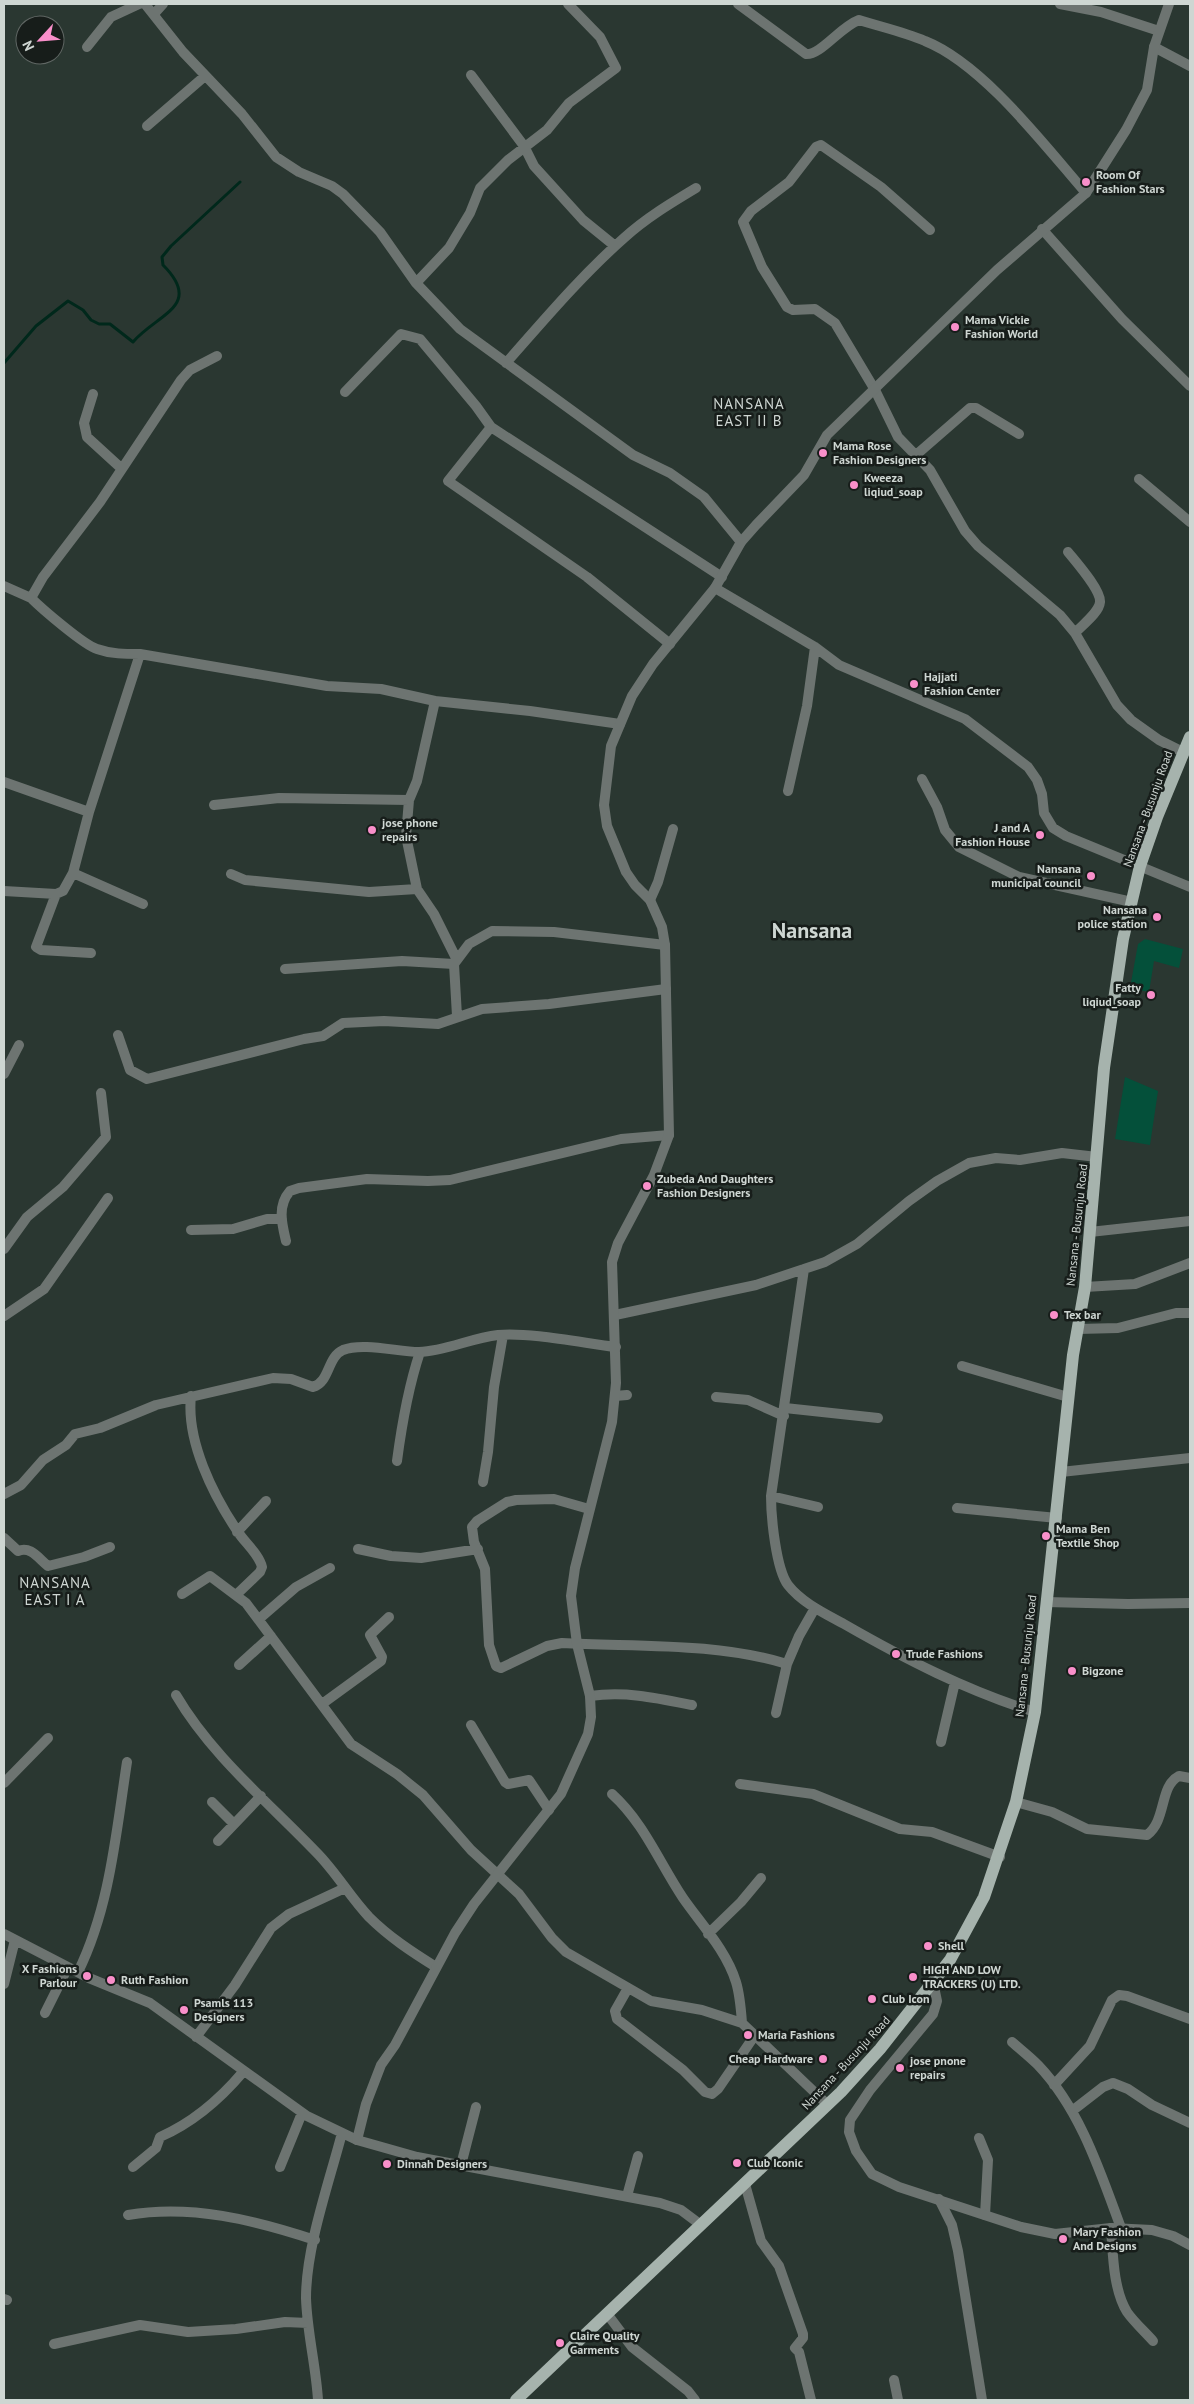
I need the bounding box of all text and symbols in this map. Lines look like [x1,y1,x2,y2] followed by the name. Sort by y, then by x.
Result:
[15,15,65,65] north arrow
[18,38,38,54] text: N
[1096,167,1165,196] place label: Room Of Fashion Stars
[1080,176,1092,188] marker: Room Of Fashion Stars
[965,312,1038,341] place label: Mama Vickie Fashion World
[949,321,961,333] marker: Mama Vickie Fashion World
[713,394,785,430] district label: NANSANA EAST II B
[833,438,926,467] place label: Mama Rose Fashion Designers
[817,447,829,459] marker: Mama Rose Fashion Designers
[864,470,923,499] place label: Kweeza liqiud_soap
[848,479,860,491] marker: Kweeza liqiud_soap
[924,669,1001,698] place label: Hajjati Fashion Center
[908,678,920,690] marker: Hajjati Fashion Center
[1119,749,1176,869] street label: Nansana - Busunju Road
[381,815,438,844] place label: jose phone repairs
[955,820,1031,849] place label: J and A Fashion House
[366,824,378,836] marker: jose phone repairs
[1034,829,1046,841] marker: J and A Fashion House
[991,861,1081,890] place label: Nansana municipal council
[1085,870,1097,882] marker: Nansana municipal council
[1078,902,1147,931] place label: Nansana police station
[1151,911,1163,923] marker: Nansana police station
[772,916,852,944] district label: Nansana
[1082,980,1142,1009] place label: Fatty liqiud_soap
[1145,989,1157,1001] marker: Fatty liqiud_soap
[1063,1163,1090,1287] street label: Nansana - Busunju Road
[657,1171,773,1200] place label: Zubeda And Daughters Fashion Designers
[641,1180,653,1192] marker: Zubeda And Daughters Fashion Designers
[1064,1307,1101,1322] place label: Tex bar
[1048,1309,1060,1321] marker: Tex bar
[1056,1521,1120,1550] place label: Mama Ben Textile Shop
[1040,1530,1052,1542] marker: Mama Ben Textile Shop
[19,1573,91,1609] district label: NANSANA EAST I A
[1012,1594,1039,1718] street label: Nansana - Busunju Road
[906,1646,983,1661] place label: Trude Fashions
[890,1648,902,1660] marker: Trude Fashions
[1082,1663,1123,1678] place label: Bigzone
[1066,1665,1078,1677] marker: Bigzone
[938,1938,965,1953] place label: Shell
[922,1940,934,1952] marker: Shell
[22,1961,78,1990] place label: X Fashions Parlour
[923,1962,1021,1991] place label: HIGH AND LOW TRACKERS (U) LTD.
[81,1970,93,1982] marker: X Fashions Parlour
[907,1971,919,1983] marker: HIGH AND LOW TRACKERS (U) LTD.
[121,1972,188,1987] place label: Ruth Fashion
[105,1974,117,1986] marker: Ruth Fashion
[882,1991,930,2006] place label: Club Icon
[866,1993,878,2005] marker: Club Icon
[194,1995,253,2024] place label: Psamls 113 Designers
[178,2004,190,2016] marker: Psamls 113 Designers
[798,2013,893,2113] street label: Nansana - Busunju Road
[758,2027,835,2042] place label: Maria Fashions
[742,2029,754,2041] marker: Maria Fashions
[729,2051,813,2066] place label: Cheap Hardware
[817,2053,829,2065] marker: Cheap Hardware
[909,2053,966,2082] place label: jose pnone repairs
[894,2062,906,2074] marker: jose pnone repairs
[747,2155,803,2170] place label: Club Iconic
[397,2156,487,2171] place label: Dinnah Designers
[731,2157,743,2169] marker: Club Iconic
[381,2158,393,2170] marker: Dinnah Designers
[1073,2224,1141,2253] place label: Mary Fashion And Designs
[1057,2233,1069,2245] marker: Mary Fashion And Designs
[570,2328,640,2357] place label: Claire Quality Garments
[554,2337,566,2349] marker: Claire Quality Garments

